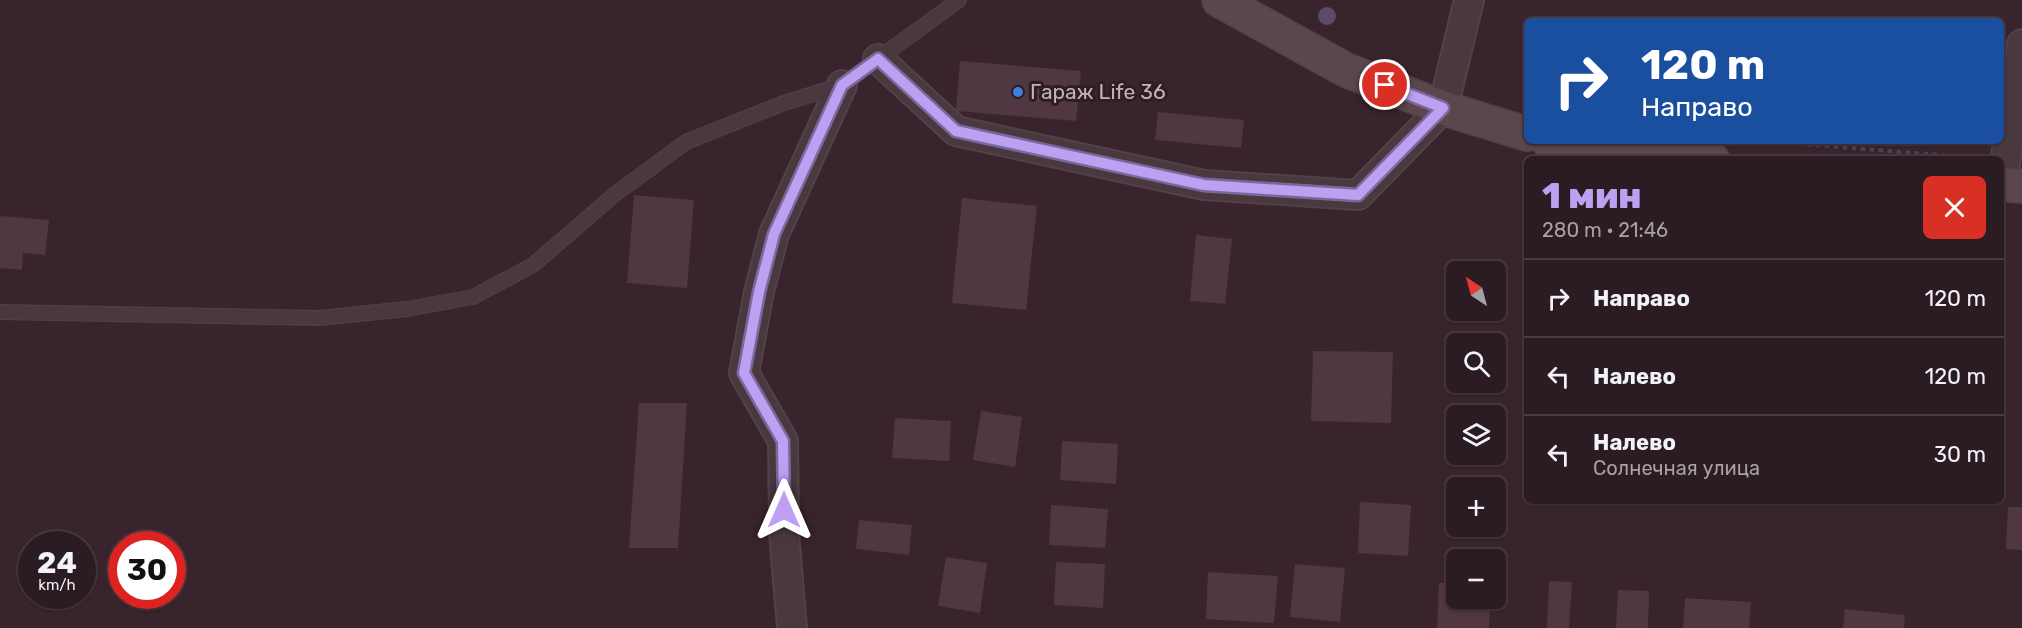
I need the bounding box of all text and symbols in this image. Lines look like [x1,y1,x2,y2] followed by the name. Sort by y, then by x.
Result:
[1641,40,1765,90] text: 120 m
[1542,42,1620,120] icon: right
[1359,59,1410,110] pin
[1368,68,1401,101] icon: arrive
[1030,79,1166,104] place label: Гараж Life 36
[1011,85,1025,99] marker: Гараж Life 36
[1641,91,1753,123] text: Направо
[1542,174,1642,217] text: 1 мин
[1923,176,1986,239] button: close
[1542,218,1668,242] text: 280 m · 21:46
[1446,261,1506,321] north arrow
[1446,261,1506,609] map controls
[1542,282,1575,315] icon: right
[1593,285,1690,312] text: Направо
[1925,285,1986,312] text: 120 m
[1446,333,1506,393] button: search
[1542,360,1575,393] icon: left
[1593,363,1676,390] text: Налево
[1925,363,1986,390] text: 120 m
[1446,405,1506,465] button: layers
[1593,429,1676,456] text: Налево
[1542,438,1575,471] icon: left
[1934,441,1986,468] text: 30 m
[1593,456,1760,480] text: Солнечная улица
[1446,477,1506,537] button: +
[752,478,816,542] position arrow
[108,531,186,609] speed limit sign: 30
[37,545,77,581] text: 24
[1446,549,1506,609] button: −
[38,576,76,594] text: km/h

